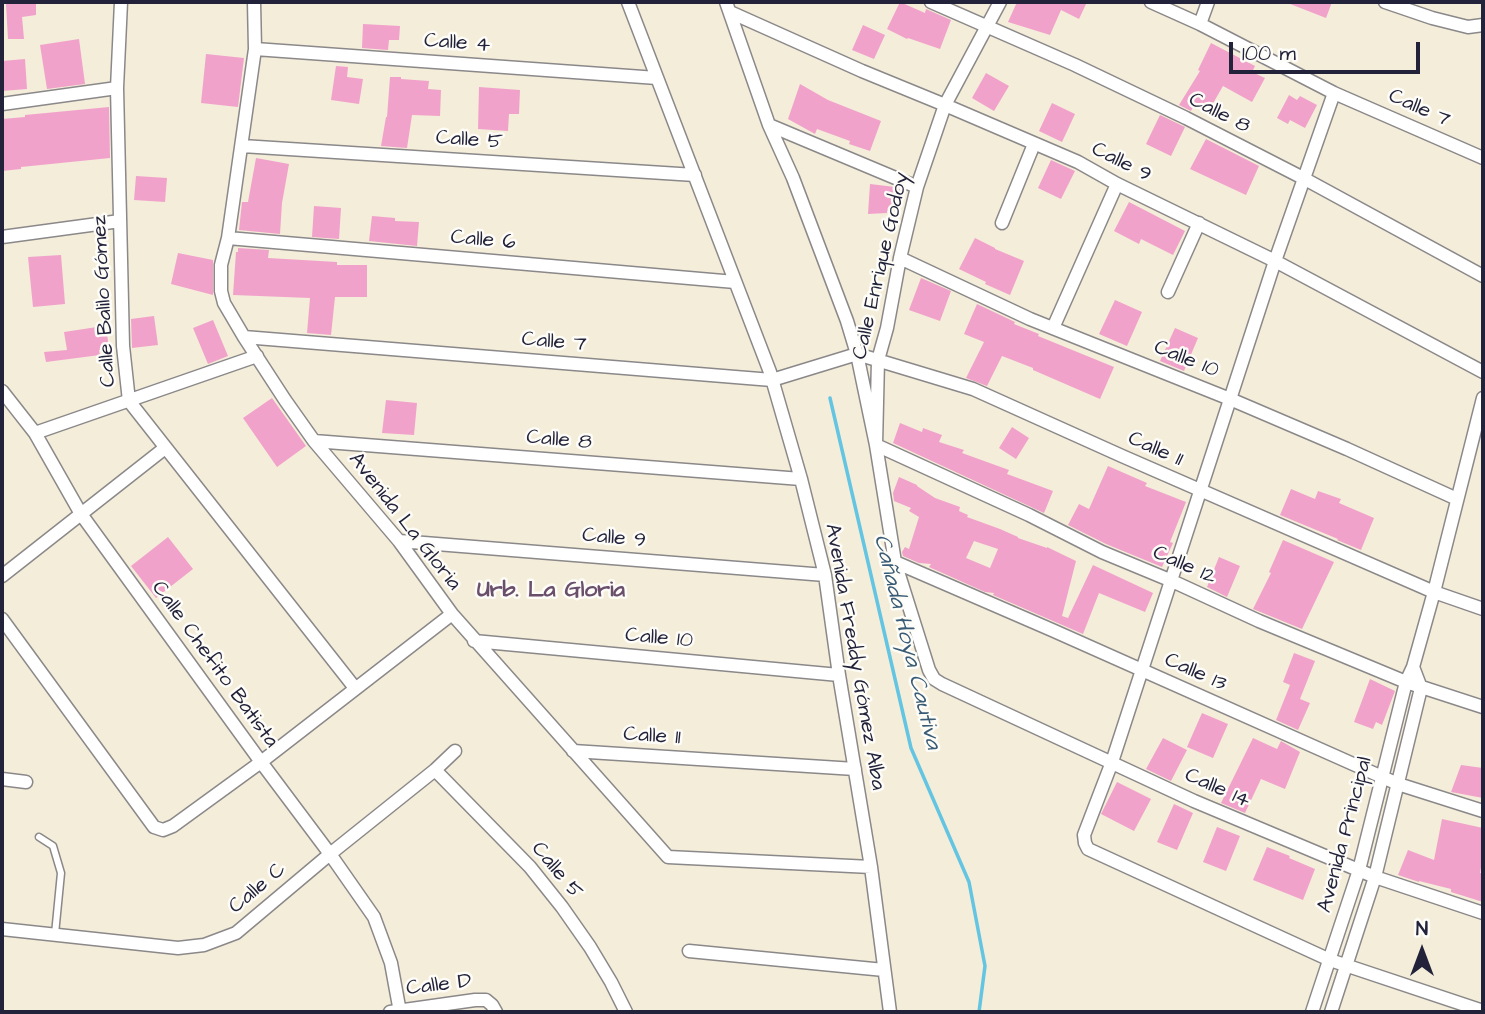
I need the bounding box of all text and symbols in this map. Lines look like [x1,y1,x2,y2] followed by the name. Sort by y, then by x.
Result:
[1233,28,1424,72] scale bar
[423,29,491,59] street label: Calle 4
[1242,39,1296,68] text: 100 m
[1384,84,1454,134] street label: Calle 7
[1184,88,1254,140] street label: Calle 8
[435,126,503,156] street label: Calle 5
[1087,137,1155,189] street label: Calle 9
[848,170,916,362] street label: Calle Enrique Godoy
[88,214,122,388] street label: Calle Balilo Gómez
[449,226,517,256] street label: Calle 6
[521,328,587,358] street label: Calle 7
[1150,336,1222,384] street label: Calle 10
[525,426,593,456] street label: Calle 8
[1124,427,1186,473] street label: Calle 11
[342,448,466,596] street label: Avenida La Gloria
[818,522,890,792] street label: Avenida Freddy Gómez Alba
[581,524,647,554] street label: Calle 9
[866,532,946,752] water label: Cañada Hoya Cautiva
[1148,541,1220,591] street label: Calle 12
[145,577,283,753] street label: Calle Chefito Batista
[477,577,625,605] district label: Urb. La Gloria
[624,623,694,655] street label: Calle 10
[1160,648,1230,698] street label: Calle 13
[623,722,681,752] street label: Calle 11
[1313,754,1379,916] street label: Avenida Principal
[1180,763,1254,815] street label: Calle 14
[525,837,587,905] street label: Calle 5
[224,858,292,920] street label: Calle C
[1387,916,1457,986] north arrow
[1416,916,1428,943] text: N
[405,970,473,1002] street label: Calle D

